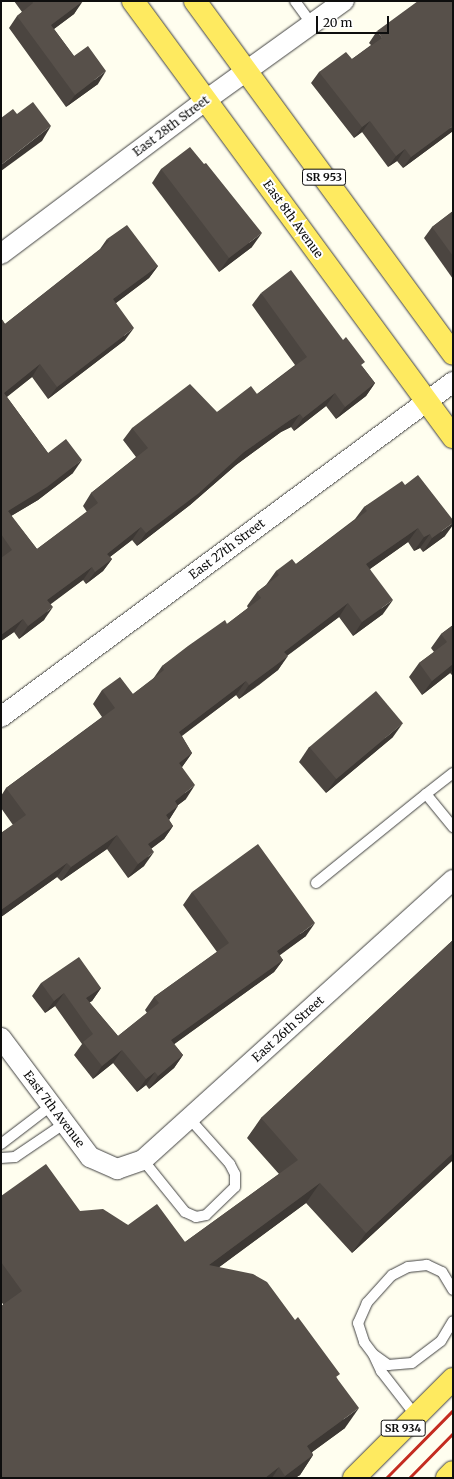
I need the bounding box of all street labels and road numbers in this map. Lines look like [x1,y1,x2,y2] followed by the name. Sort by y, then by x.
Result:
[130,93,212,159] street label: East 28th Street
[302,168,346,186] road number: SR 953
[260,177,326,261] street label: East 8th Avenue
[186,516,268,582] street label: East 27th Street
[249,993,327,1065] street label: East 26th Street
[21,1068,87,1150] street label: East 7th Avenue
[380,1419,426,1437] road number: SR 934

